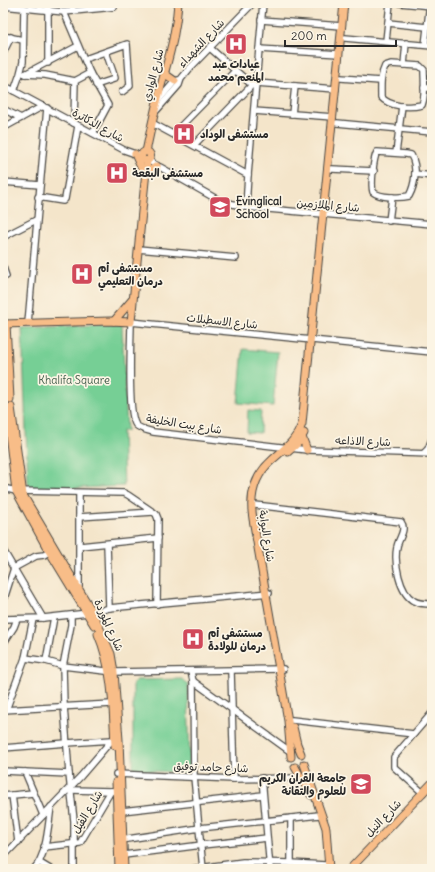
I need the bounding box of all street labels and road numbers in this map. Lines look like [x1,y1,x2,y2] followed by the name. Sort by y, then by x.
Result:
[175,16,229,72] street label: شارع الشهداء
[139,47,169,103] street label: شارع الوادي
[69,105,126,147] street label: شارع الدكاترة
[296,195,360,217] street label: شارع الملازمين
[185,310,258,334] street label: شارع الاسطبلات
[145,411,223,439] street label: شارع بيت الخليفة
[335,433,391,451] street label: شارع الاذاعه
[254,509,278,563] street label: شارع البوابة
[89,597,127,654] street label: شارع الموردة
[173,759,249,777] street label: شارع حامد توفيق
[69,788,107,837] street label: شارع الفيل
[362,796,406,841] street label: شارع النيل

